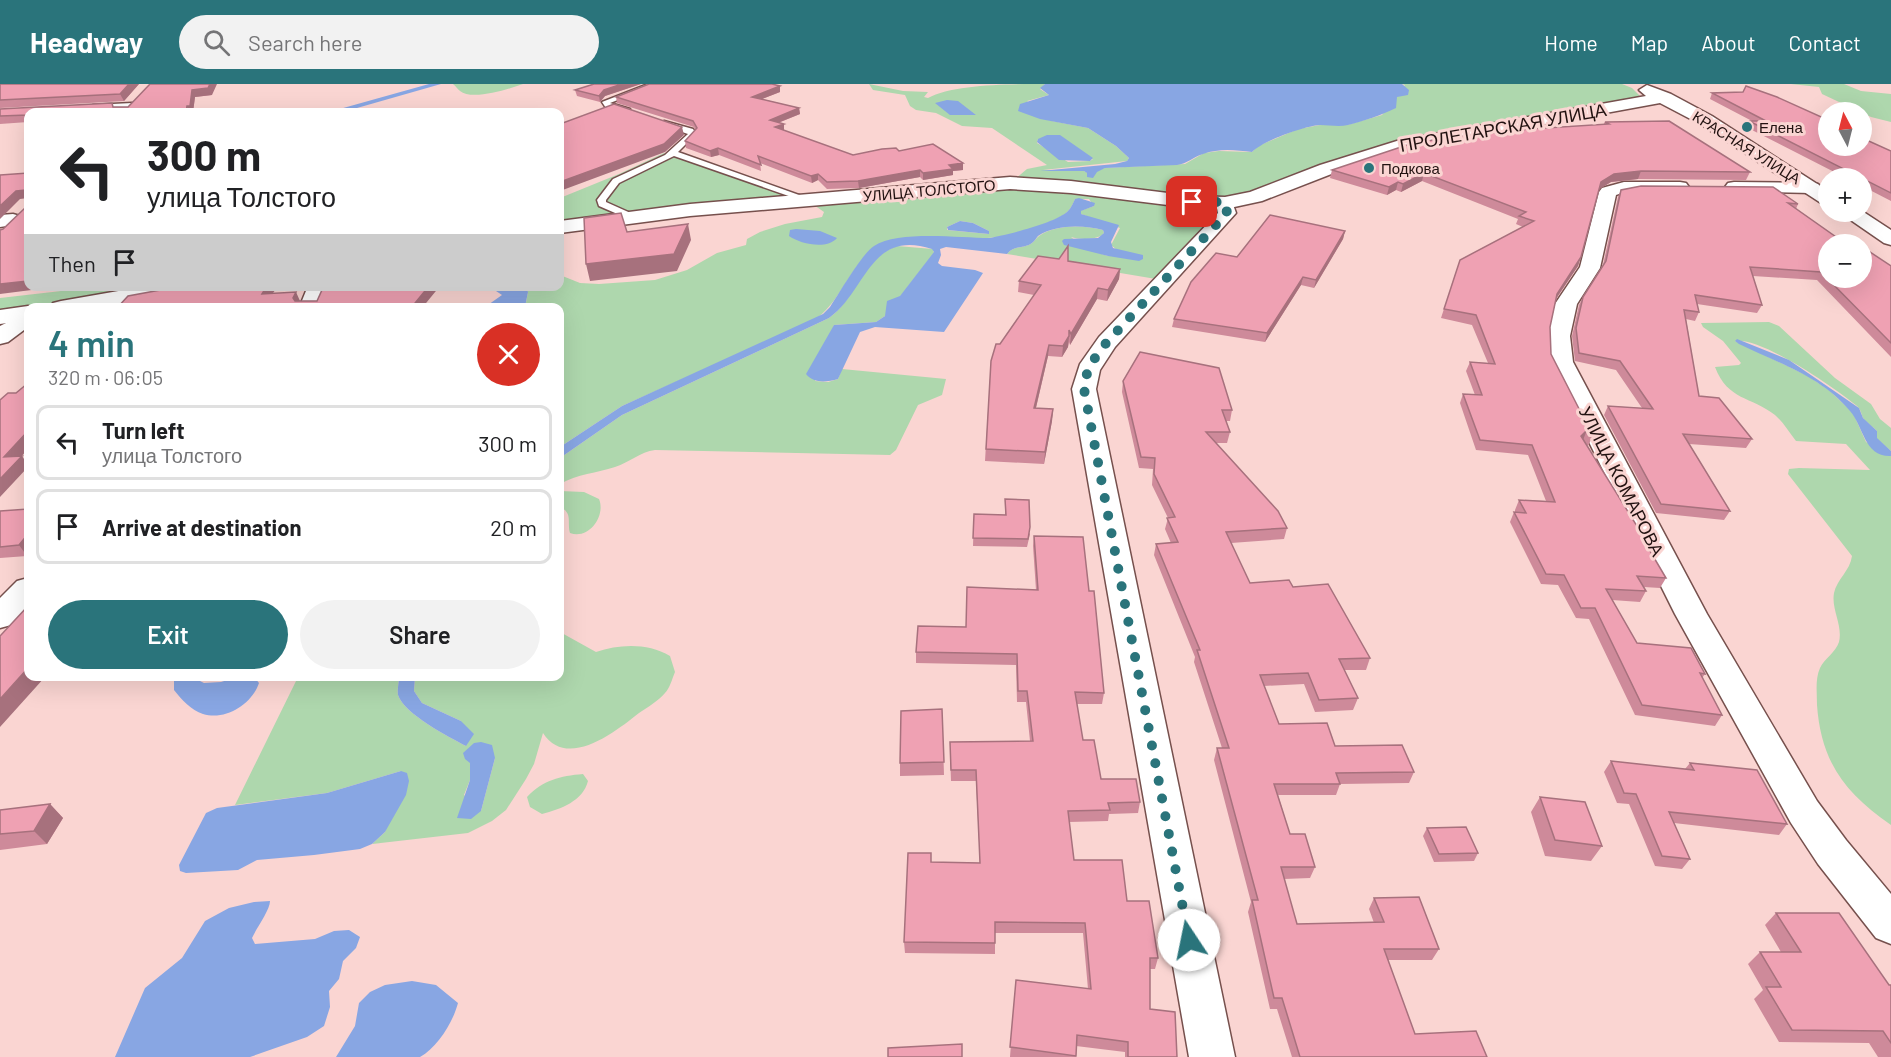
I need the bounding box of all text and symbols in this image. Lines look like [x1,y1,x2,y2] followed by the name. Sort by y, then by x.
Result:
[179,15,599,69] search box
[30,25,143,59] text: Headway
[200,26,233,59] icon: search
[248,29,362,55] text: Search here
[1544,30,1598,55] text: Home
[1631,30,1668,55] text: Map
[1701,30,1756,55] text: About
[1789,30,1861,55] text: Contact
[1398,98,1608,156] street label: ПРОЛЕТАРСКАЯ УЛИЦА
[1818,102,1872,156] north arrow
[1818,102,1872,288] map controls
[1690,107,1804,187] street label: КРАСНАЯ УЛИЦА
[1759,118,1803,136] place label: Елена
[1740,120,1754,134] marker: Елена
[147,129,261,179] text: 300 m
[48,132,126,210] icon: left
[1381,159,1440,177] place label: Подкова
[1362,161,1376,175] marker: Подкова
[1818,168,1872,222] button: +
[862,175,996,205] street label: УЛИЦА ТОЛСТОГО
[1166,176,1217,227] pin
[147,180,336,212] text: улица Толстого
[1175,185,1208,218] icon: arrive
[1818,234,1872,288] button: −
[108,246,141,279] icon: arrive
[48,250,96,276] text: Then
[48,321,135,364] text: 4 min
[477,323,540,386] button: close
[48,365,163,389] text: 320 m · 06:05
[1575,403,1669,559] street label: УЛИЦА КОМАРОВА
[102,417,185,443] text: Turn left
[51,426,84,459] icon: left
[478,430,537,456] text: 300 m
[102,443,242,467] text: улица Толстого
[51,510,84,543] icon: arrive
[102,514,301,540] text: Arrive at destination
[490,514,537,540] text: 20 m
[48,600,288,669] button: Exit
[300,600,540,669] button: Share
[1157,908,1221,972] position arrow

